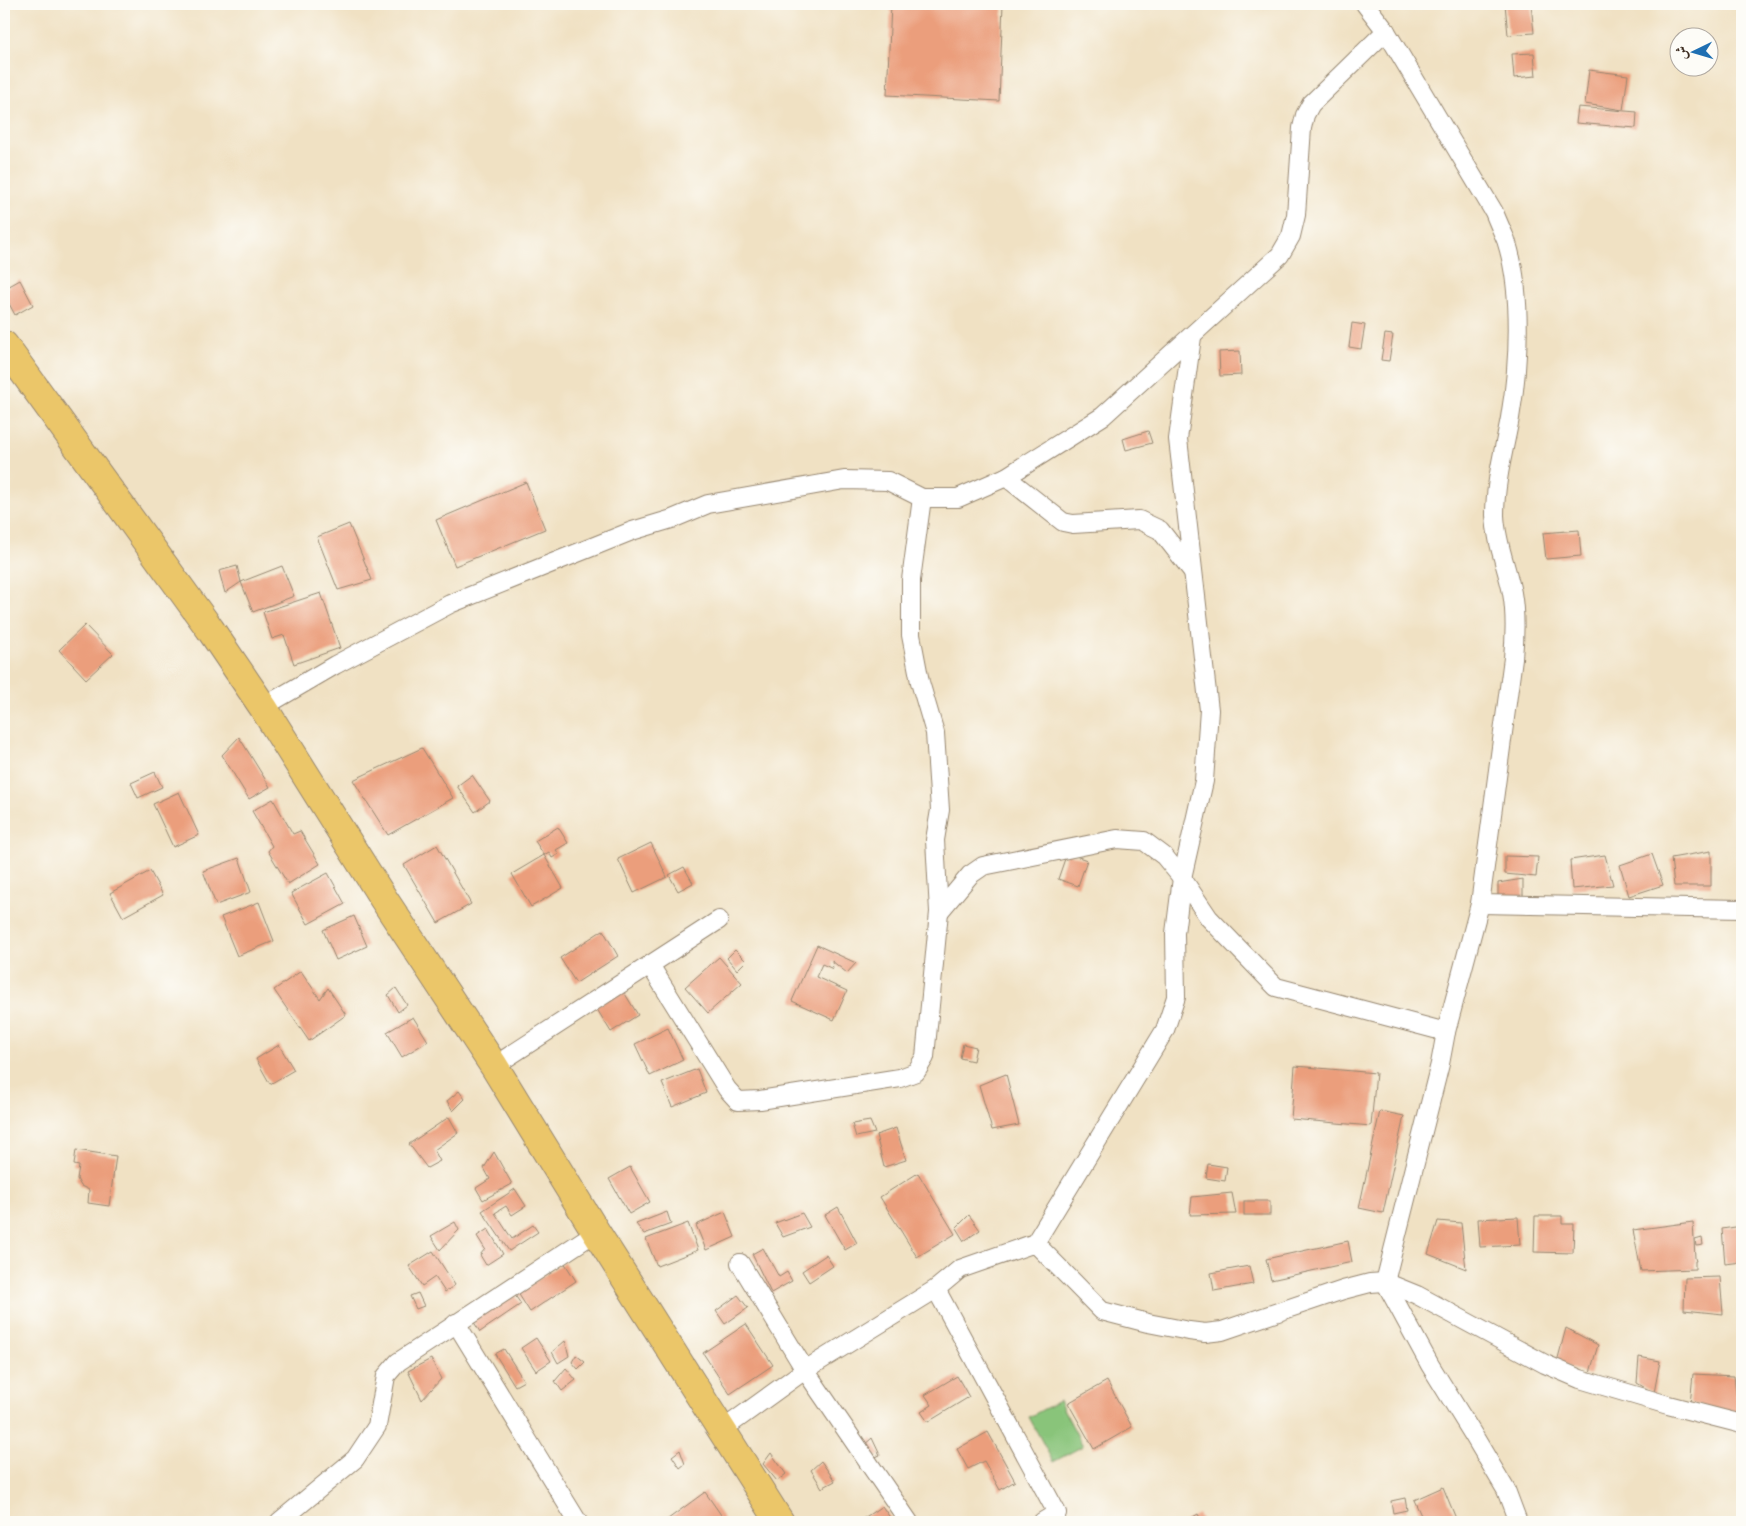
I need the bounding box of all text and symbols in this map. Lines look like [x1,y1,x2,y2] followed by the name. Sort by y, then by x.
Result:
[1668,28,1718,78] north arrow
[1671,45,1692,61] text: ش

